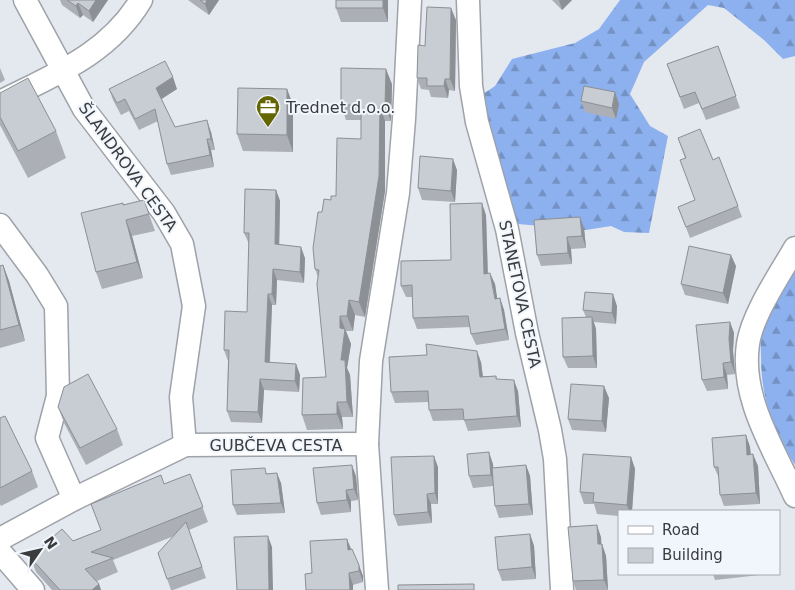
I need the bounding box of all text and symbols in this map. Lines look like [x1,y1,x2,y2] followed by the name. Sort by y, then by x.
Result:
[255,94,281,128] office icon: Trednet d.o.o.
[285,98,395,117] place label: Trednet d.o.o.
[75,99,181,235] street label: ŠLANDROVA CESTA
[495,218,545,370] street label: STANETOVA CESTA
[210,436,343,455] street label: GUBČEVA CESTA
[618,510,780,575] legend
[662,521,700,539] text: Road
[15,525,65,575] north arrow
[41,533,61,552] text: N
[662,546,723,564] text: Building

